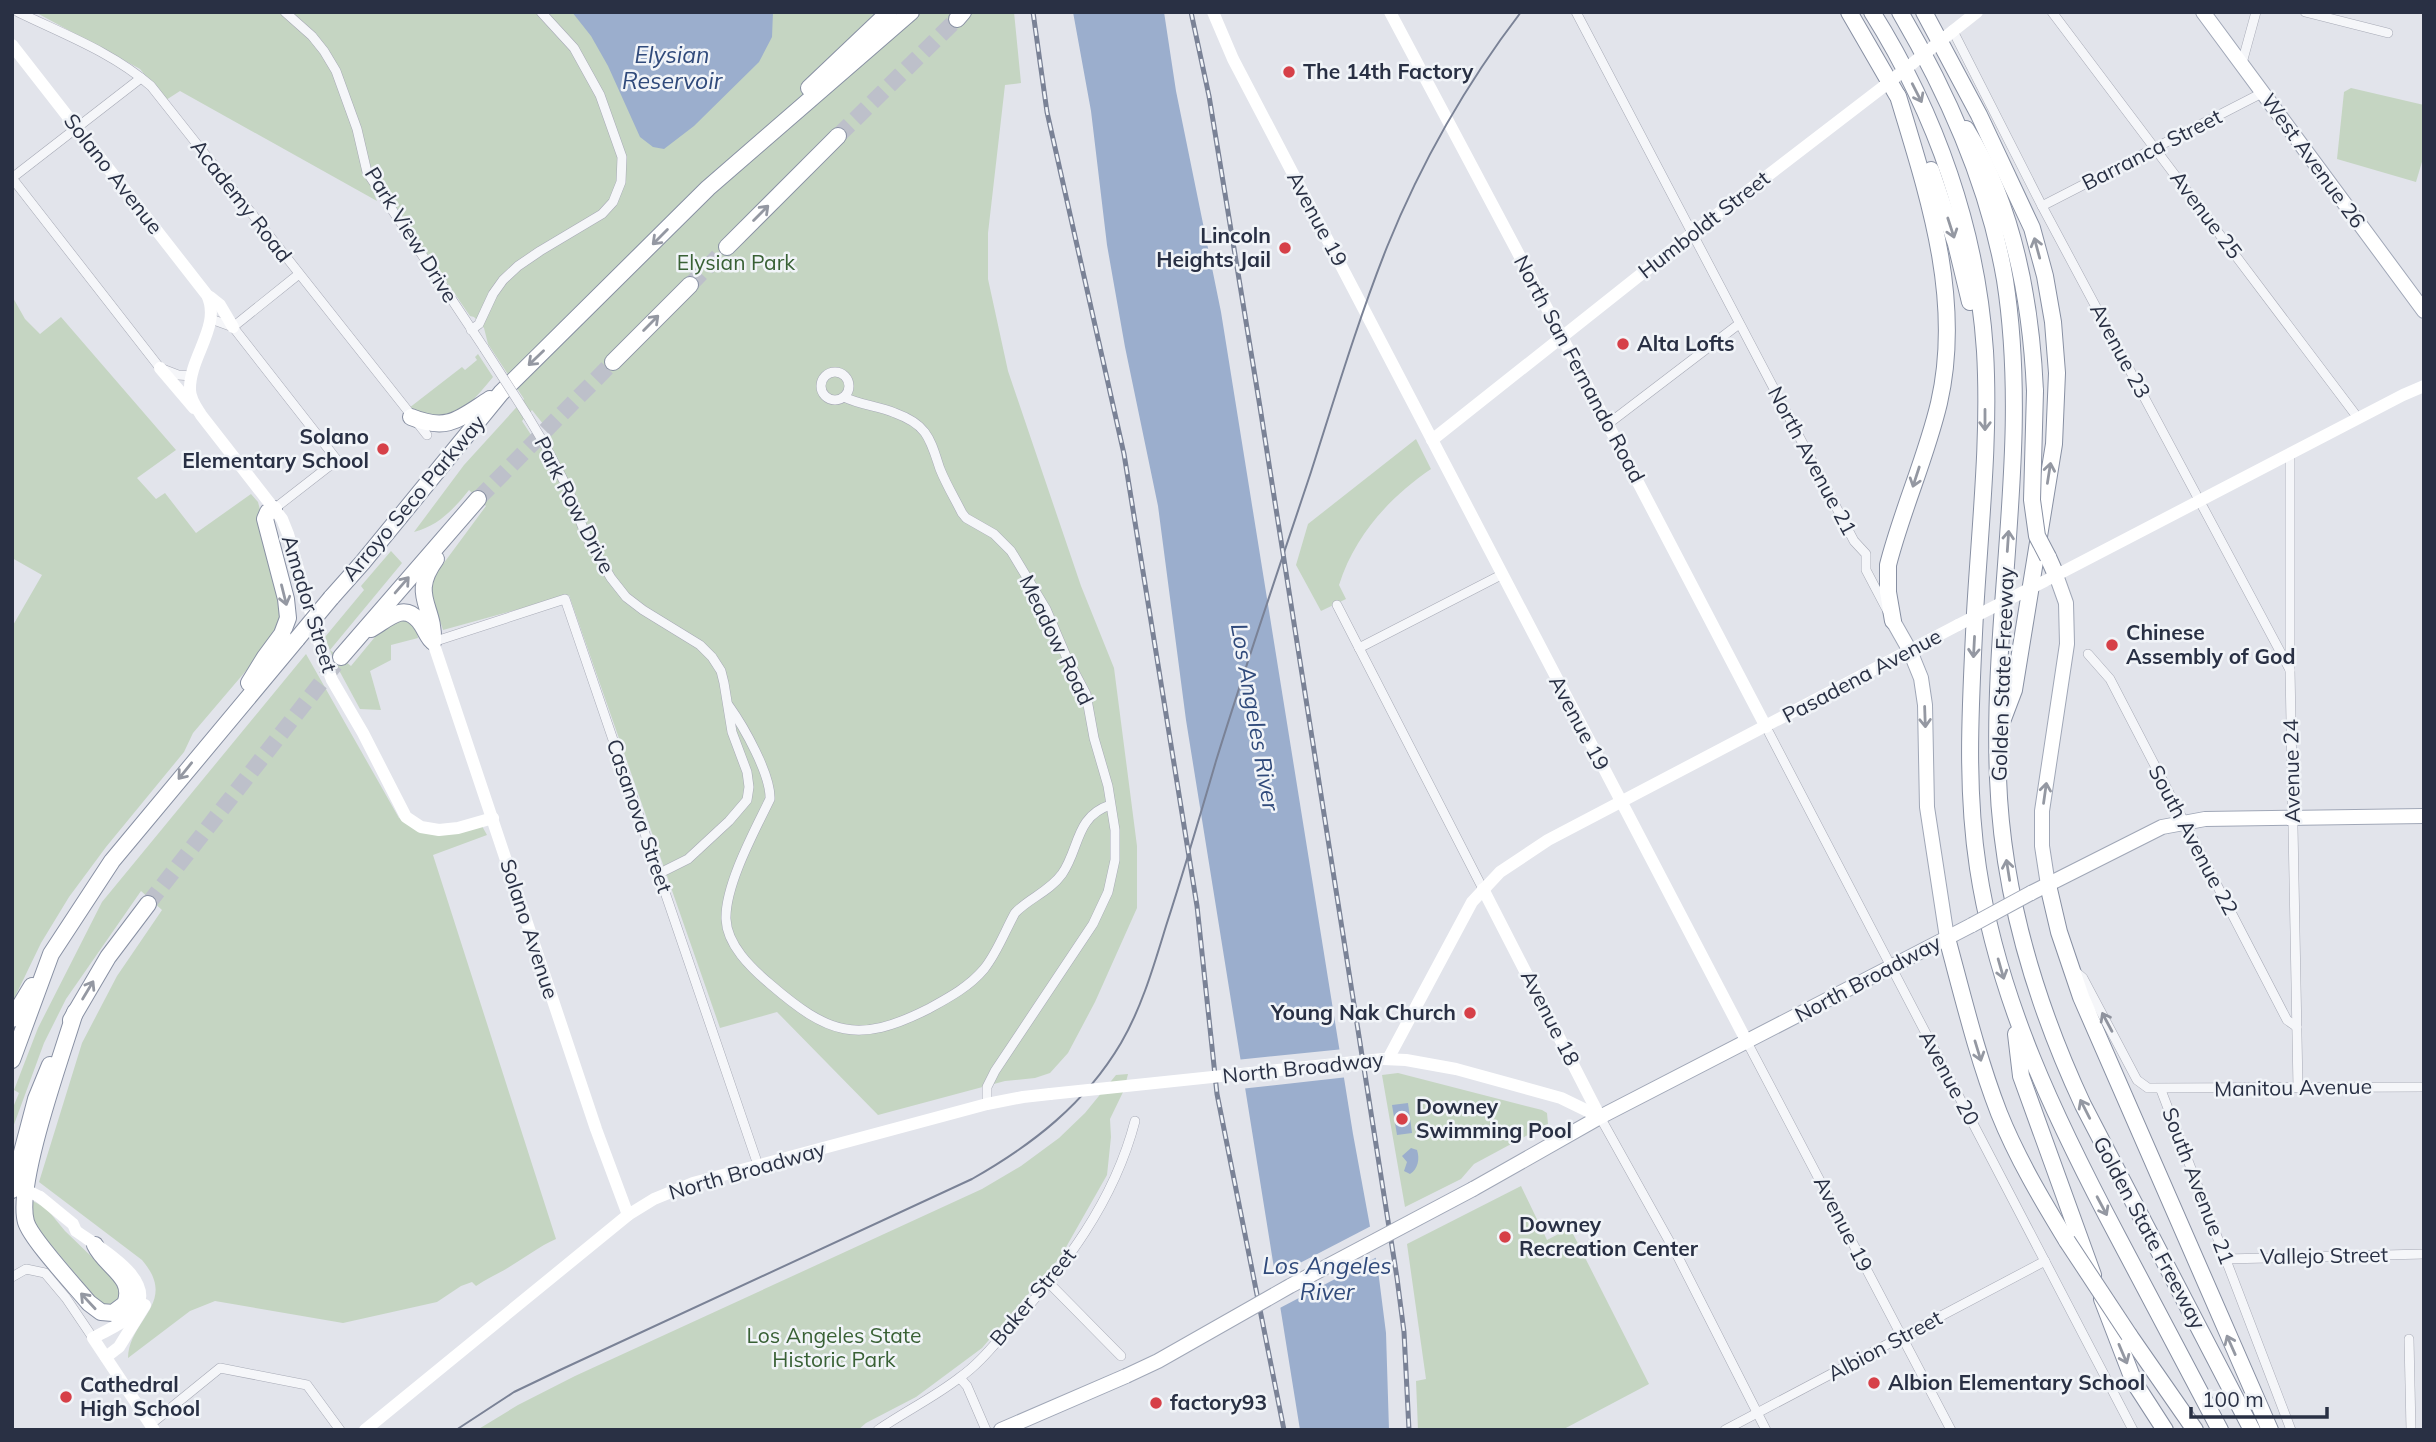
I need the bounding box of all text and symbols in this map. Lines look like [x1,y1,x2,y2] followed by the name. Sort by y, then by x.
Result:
[622,40,724,95] water label: Elysian Reservoir
[1303,58,1474,84] place label: The 14th Factory
[1281,64,1297,80] marker: The 14th Factory
[1910,83,1924,103] one-way arrow
[2256,88,2372,233] street label: West Avenue 26
[2077,103,2226,196] street label: Barranca Street
[59,108,169,239] street label: Solano Avenue
[186,134,298,267] street label: Academy Road
[360,162,464,307] street label: Park View Drive
[1632,165,1774,284] street label: Humboldt Street
[2165,165,2248,264] street label: Avenue 25
[1282,167,1354,270] street label: Avenue 19
[752,205,769,222] one-way arrow
[1946,216,1958,238] one-way arrow
[1156,222,1271,272] place label: Lincoln Heights Jail
[651,228,668,245] one-way arrow
[2030,237,2043,259] one-way arrow
[1277,240,1293,256] marker: Lincoln Heights Jail
[677,249,795,275] park label: Elysian Park
[1509,250,1651,487] street label: North San Fernando Road
[2085,299,2157,402] street label: Avenue 23
[643,315,660,332] one-way arrow
[1637,330,1735,356] place label: Alta Lofts
[1615,336,1631,352] marker: Alta Lofts
[528,350,545,367] one-way arrow
[1763,382,1863,539] street label: North Avenue 21
[1978,408,1992,431] one-way arrow
[336,409,490,586] street label: Arroyo Seco Parkway
[182,423,369,473] place label: Solano Elementary School
[529,432,621,577] street label: Park Row Drive
[375,441,391,457] marker: Solano Elementary School
[2043,462,2056,485] one-way arrow
[1909,465,1921,487] one-way arrow
[2002,530,2015,553] one-way arrow
[277,532,343,676] street label: Amador Street
[1985,566,2019,782] street label: Golden State Freeway
[1014,570,1100,709] street label: Meadow Road
[394,576,410,594] one-way arrow
[278,583,291,605] one-way arrow
[2126,619,2295,669] place label: Chinese Assembly of God
[1225,621,1287,814] water label: Los Angeles River
[1778,622,1945,728] street label: Pasadena Avenue
[1967,635,1980,658] one-way arrow
[2104,637,2120,653] marker: Chinese Assembly of God
[1544,671,1616,774] street label: Avenue 19
[1918,705,1931,728] one-way arrow
[2277,718,2305,823] street label: Avenue 24
[601,735,678,896] street label: Casanova Street
[2143,760,2244,919] street label: South Avenue 22
[178,762,193,780] one-way arrow
[2039,782,2052,805] one-way arrow
[495,855,565,1002] street label: Solano Avenue
[2001,859,2014,882] one-way arrow
[1790,929,1945,1028] street label: North Broadway
[1995,958,2008,980] one-way arrow
[1516,965,1586,1070] street label: Avenue 18
[82,981,96,1001] one-way arrow
[1270,999,1456,1025] place label: Young Nak Church
[1462,1005,1478,1021] marker: Young Nak Church
[2099,1012,2113,1033] one-way arrow
[1914,1026,1986,1129] street label: Avenue 20
[1973,1040,1986,1062] one-way arrow
[1221,1046,1385,1088] street label: North Broadway
[2214,1073,2372,1101] street label: Manitou Avenue
[1416,1093,1572,1143] place label: Downey Swimming Pool
[2077,1099,2091,1120] one-way arrow
[2157,1103,2241,1268] street label: South Avenue 21
[1394,1111,1410,1127] marker: Downey Swimming Pool
[2088,1132,2212,1333] street label: Golden State Freeway
[665,1135,828,1205] street label: North Broadway
[1809,1171,1879,1276] street label: Avenue 19
[2096,1195,2109,1216] one-way arrow
[1519,1211,1699,1261] place label: Downey Recreation Center
[1497,1229,1513,1245] marker: Downey Recreation Center
[2260,1241,2388,1269] street label: Vallejo Street
[984,1242,1081,1351] street label: Baker Street
[1262,1251,1392,1306] water label: Los Angeles River
[79,1293,96,1310] one-way arrow
[1823,1304,1946,1386] street label: Albion Street
[746,1322,922,1372] park label: Los Angeles State Historic Park
[2224,1335,2237,1356] one-way arrow
[2117,1343,2130,1364] one-way arrow
[1888,1369,2145,1395] place label: Albion Elementary School
[80,1371,200,1421] place label: Cathedral High School
[1866,1375,1882,1391] marker: Albion Elementary School
[2191,1376,2328,1420] scale bar
[2202,1386,2264,1412] text: 100 m
[58,1389,74,1405] marker: Cathedral High School
[1170,1389,1267,1415] place label: factory93
[1148,1395,1164,1411] marker: factory93

